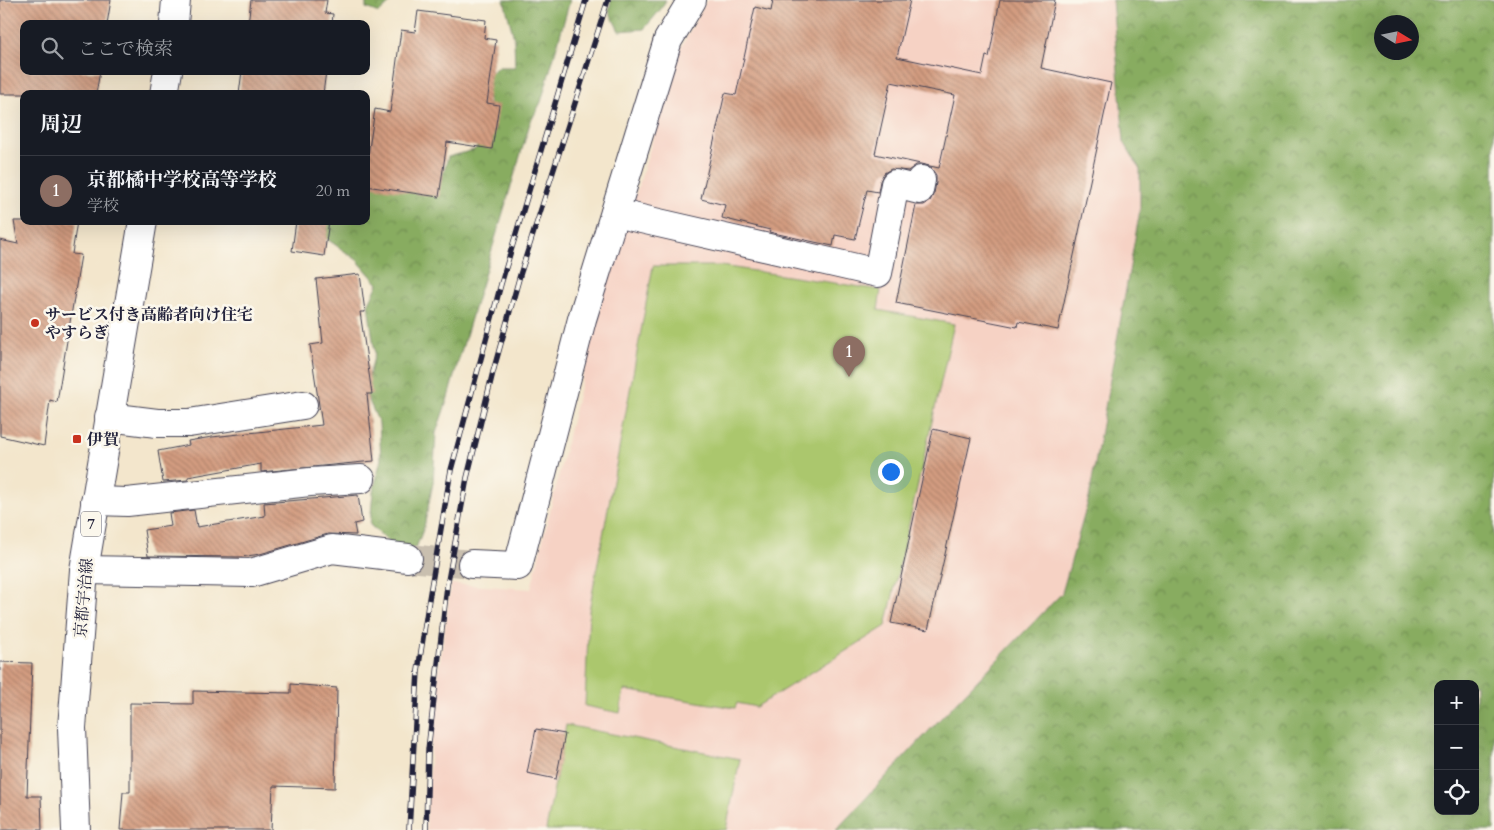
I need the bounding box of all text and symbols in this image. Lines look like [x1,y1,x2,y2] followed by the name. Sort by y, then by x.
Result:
[1374,15,1419,60] north arrow
[20,20,370,75] search box
[38,34,66,62] icon: search
[78,36,173,62] text: ここで検索
[40,110,82,139] text: 周辺
[87,167,277,193] text: 京都橘中学校高等学校
[52,180,60,202] text: 1
[316,180,350,202] text: 20 m
[87,195,119,217] text: 学校
[45,304,253,344] place label: サービス付き高齢者向け住宅 やすらぎ
[29,317,41,329] marker: サービス付き高齢者向け住宅 やすらぎ
[833,336,865,377] pin: 1
[87,429,119,451] place label: 伊賀
[71,433,83,445] marker: 伊賀
[878,459,904,485] your location
[81,512,101,536] road number: 7
[70,557,98,639] street label: 京都宇治線
[1434,680,1479,815] map controls
[1434,680,1479,725] button: +
[1434,725,1479,770] button: −
[1434,770,1479,815] button: locate

